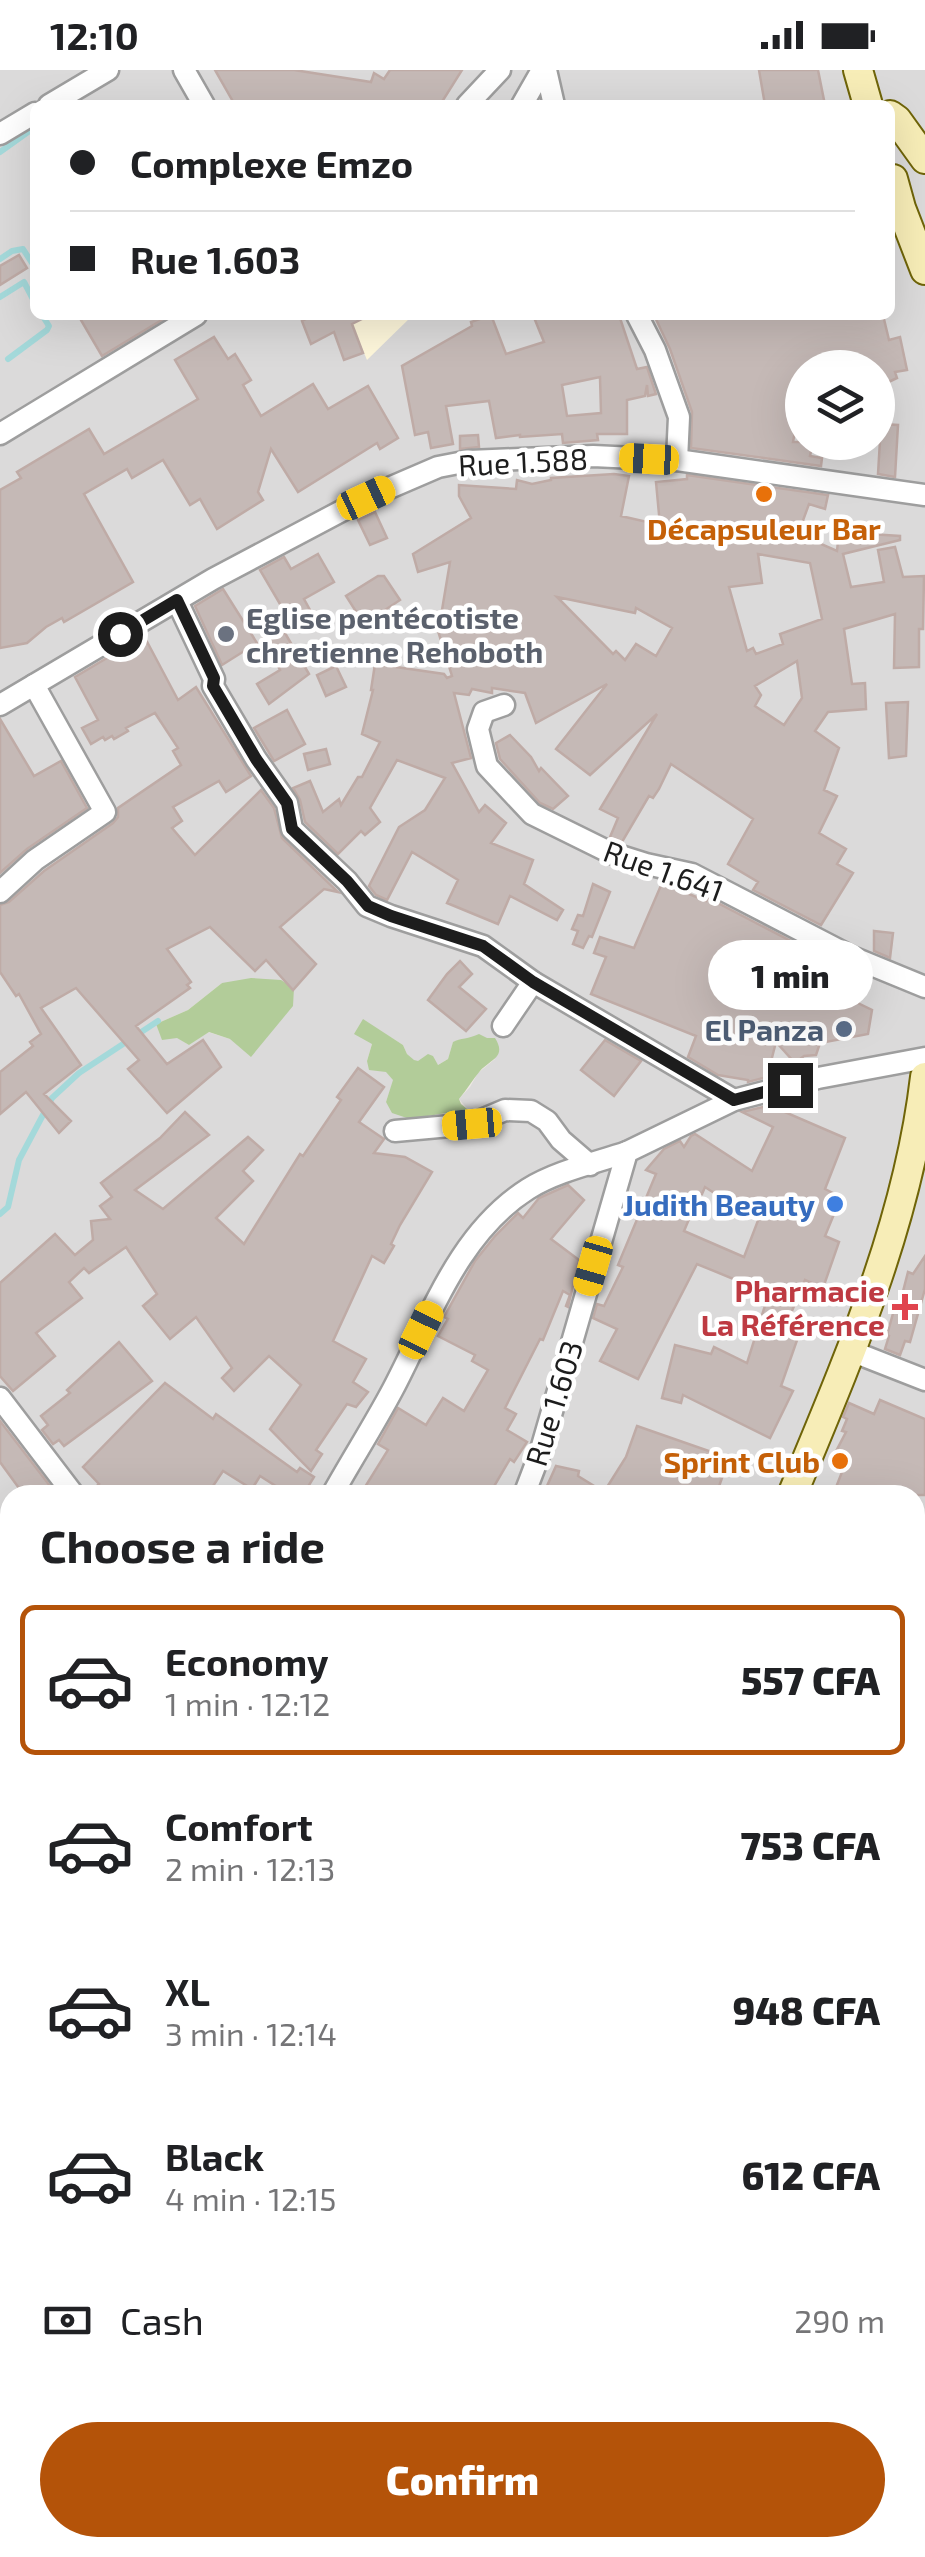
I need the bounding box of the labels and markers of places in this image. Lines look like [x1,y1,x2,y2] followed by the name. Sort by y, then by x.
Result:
[753,483,775,505] marker: Décapsuleur Bar
[647,510,881,546] place label: Décapsuleur Bar
[246,599,543,669] place label: Eglise pentécotiste chretienne Rehoboth
[215,623,237,645] marker: Eglise pentécotiste chretienne Rehoboth
[705,1011,824,1047] place label: El Panza
[833,1018,855,1040] marker: El Panza
[623,1186,815,1223] place label: Judith Beauty
[824,1193,846,1215] marker: Judith Beauty
[701,1272,885,1342] place label: Pharmacie La Référence
[894,1296,916,1318] marker: Pharmacie La Référence
[663,1443,820,1479] place label: Sprint Club
[829,1450,851,1472] marker: Sprint Club

